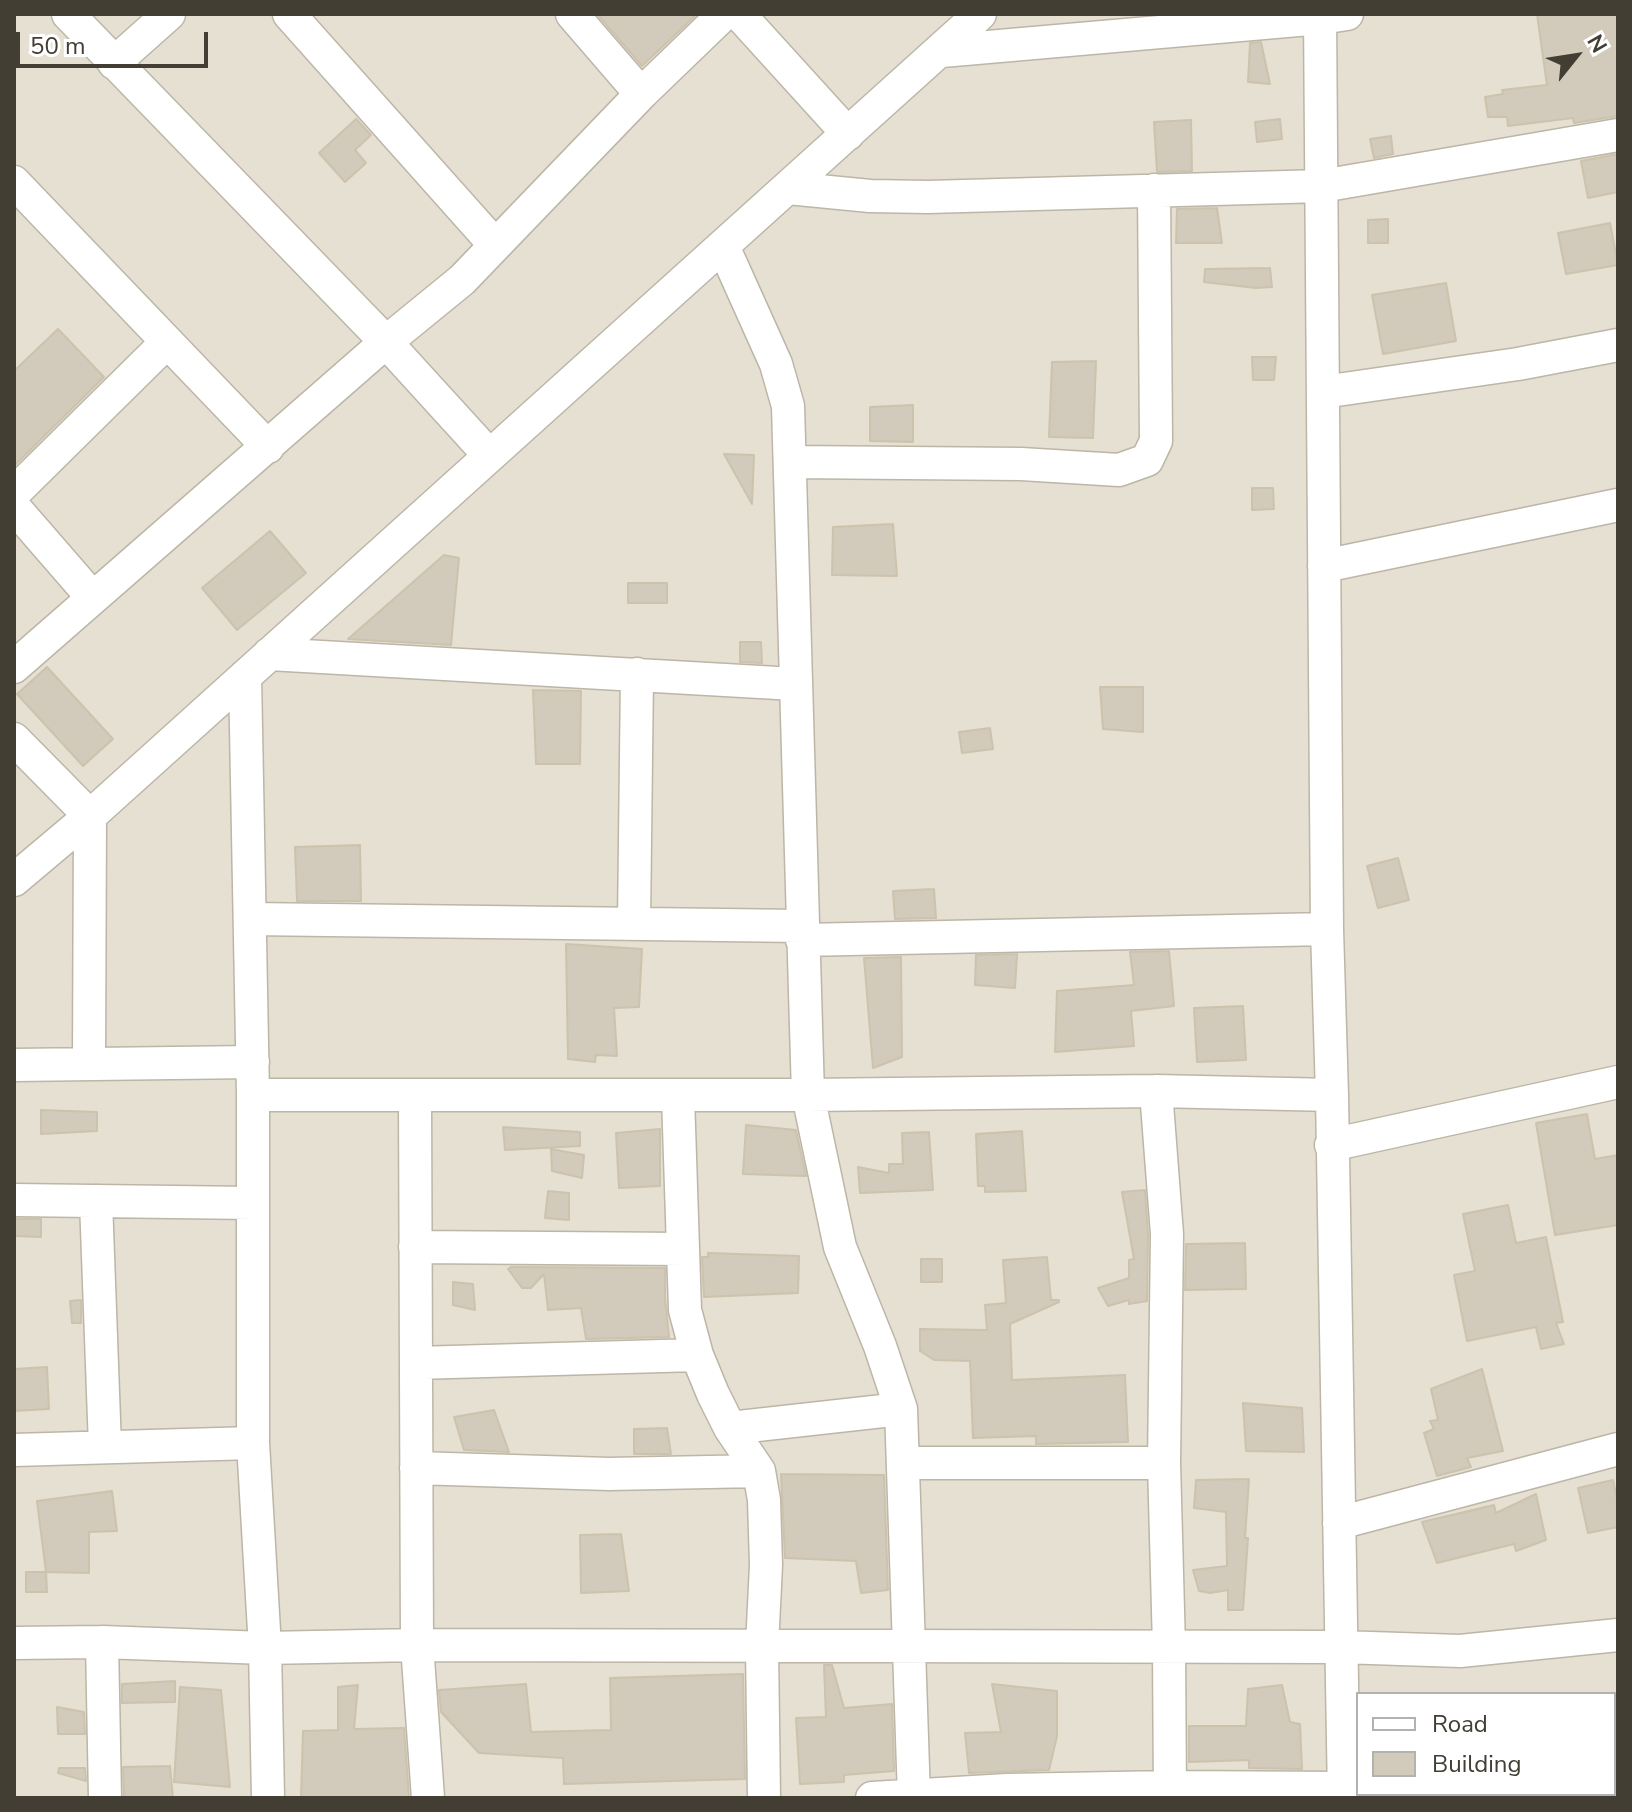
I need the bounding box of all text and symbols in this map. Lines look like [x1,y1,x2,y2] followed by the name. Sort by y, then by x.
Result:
[20,16,212,66] scale bar
[1536,16,1616,96] north arrow
[1580,29,1614,59] text: N
[30,30,86,62] text: 50 m
[1356,1692,1616,1796] legend
[1432,1708,1488,1740] text: Road
[1432,1748,1522,1780] text: Building

